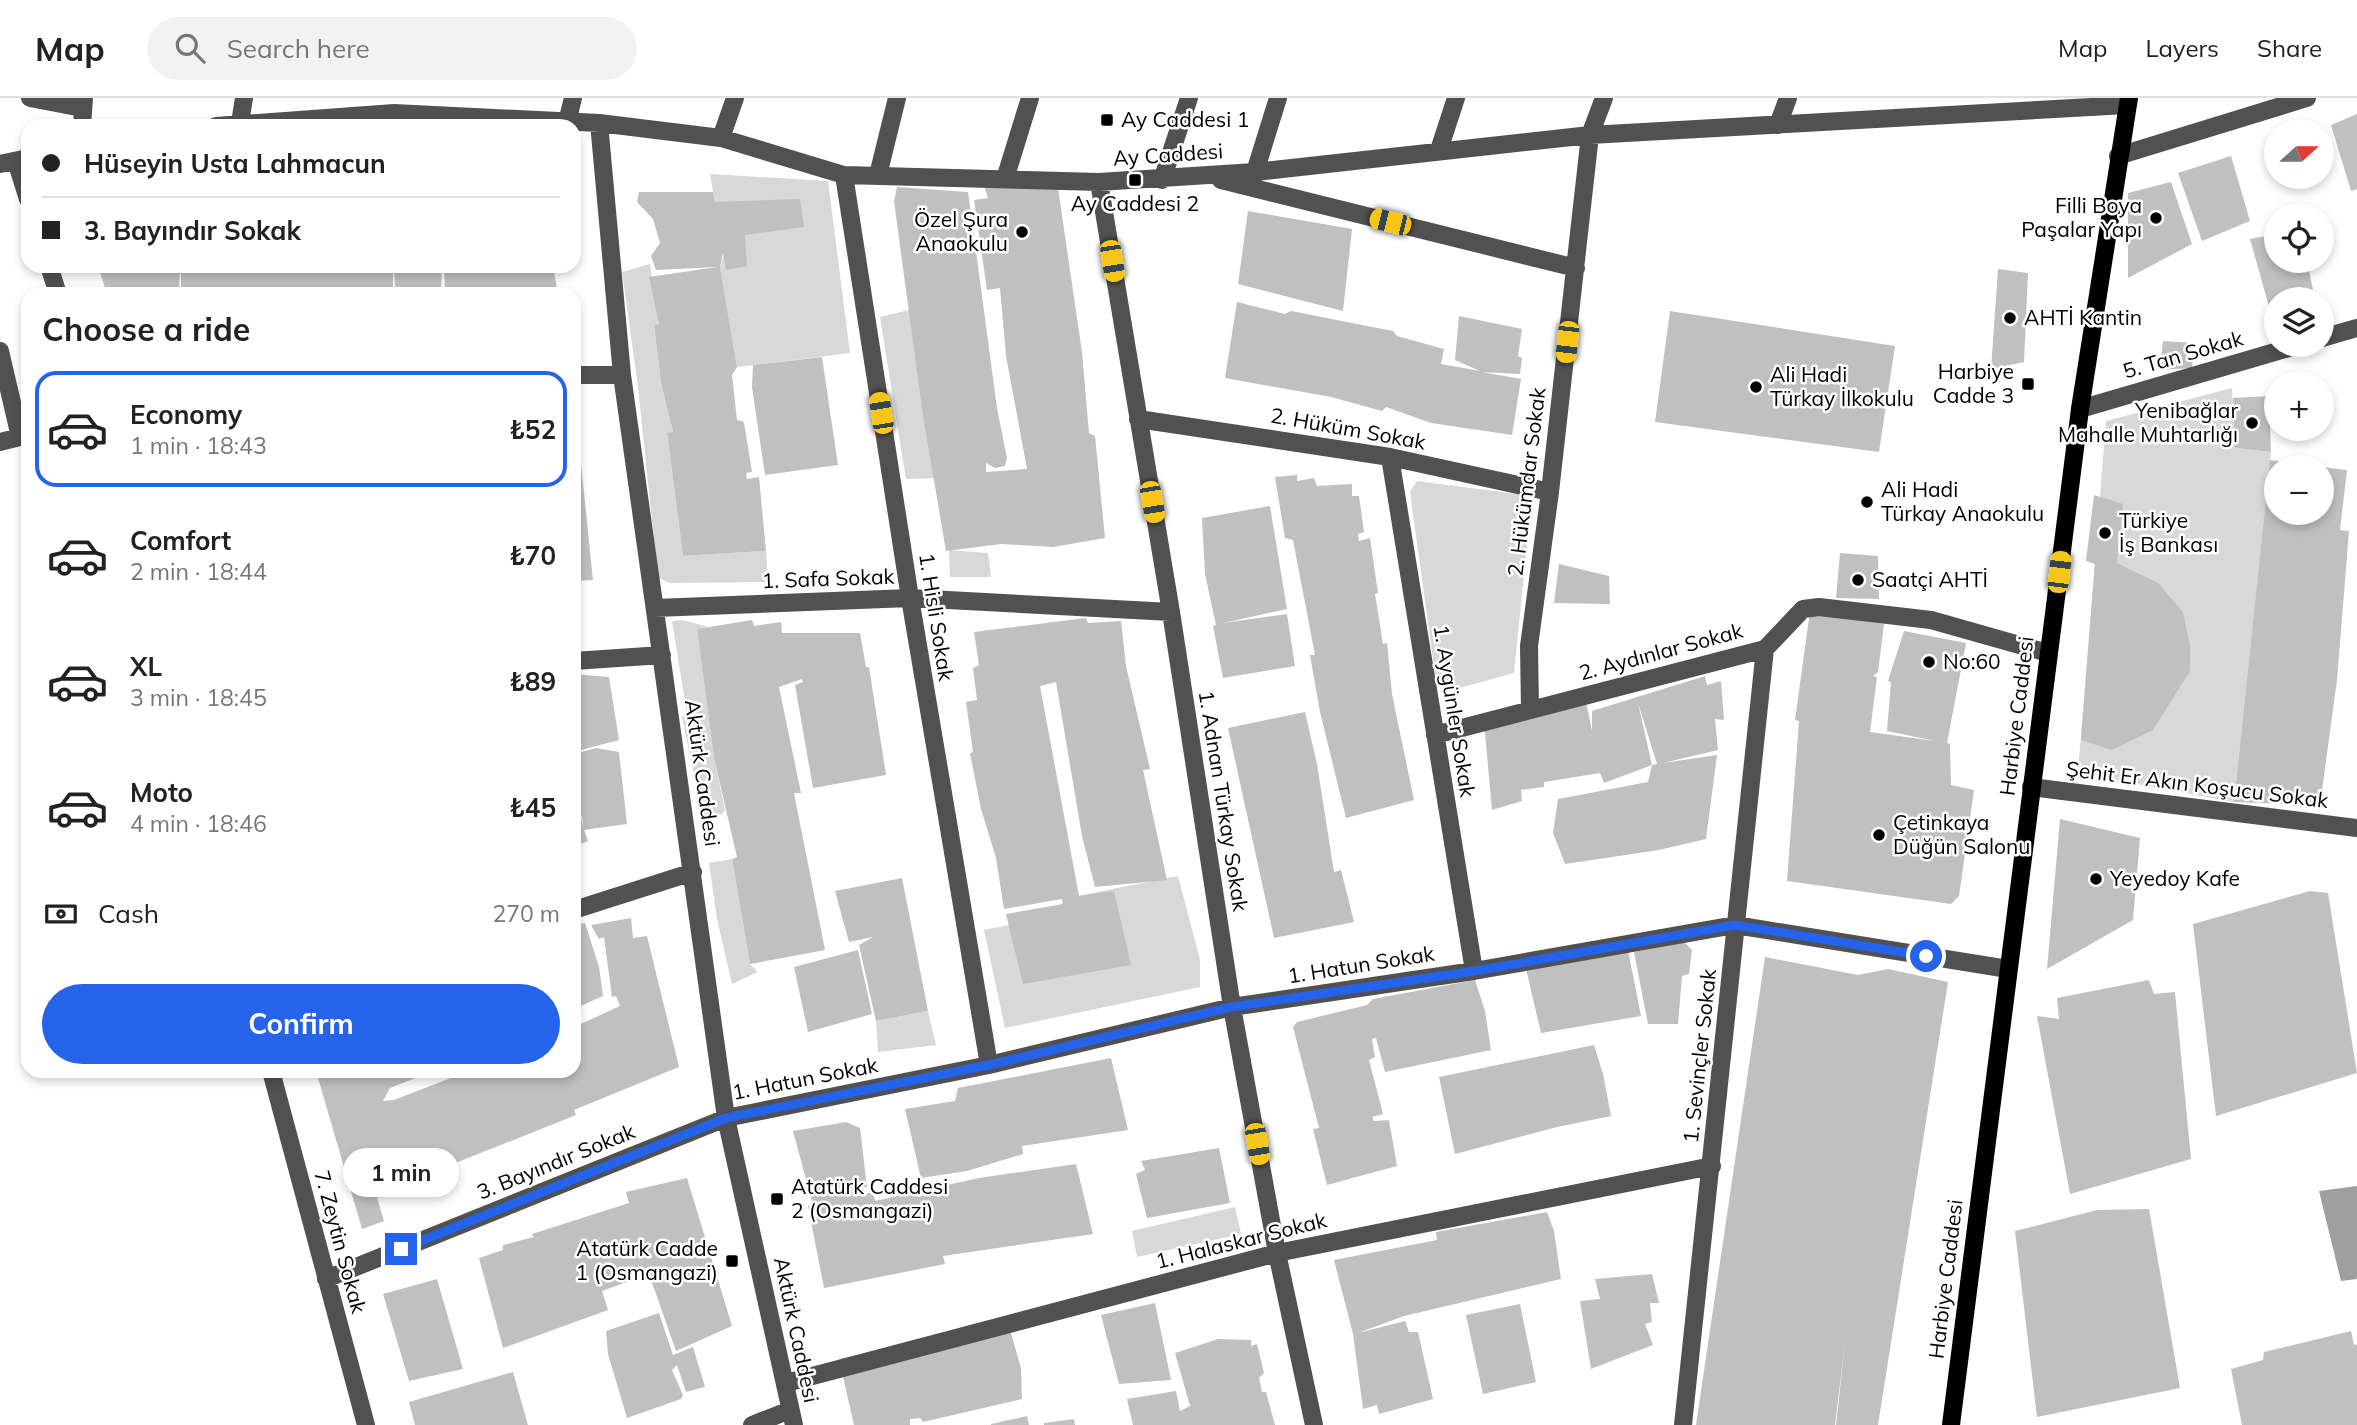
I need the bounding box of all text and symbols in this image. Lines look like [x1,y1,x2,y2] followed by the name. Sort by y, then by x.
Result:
[147,17,637,80] search box
[35,28,105,69] text: Map
[171,29,209,67] icon: search
[227,32,370,65] text: Search here
[2058,33,2107,63] text: Map
[2145,33,2219,63] text: Layers
[2257,33,2322,63] text: Share
[1121,106,1249,132] place label: Ay Caddesi 1
[1099,112,1115,128] marker: Ay Caddesi 1
[2264,119,2334,189] north arrow
[2264,119,2334,525] map controls
[1112,137,1224,171] street label: Ay Caddesi
[84,147,386,180] text: Hüseyin Usta Lahmacun
[1127,172,1143,188] marker: Ay Caddesi 2
[1071,190,1199,216] place label: Ay Caddesi 2
[2021,192,2142,242] place label: Filli Boya Paşalar Yapı
[2264,203,2334,273] button: locate
[914,206,1008,256] place label: Özel Şura Anaokulu
[1368,207,1413,237] car
[2148,210,2164,226] marker: Filli Boya Paşalar Yapı
[84,214,301,247] text: 3. Bayındır Sokak
[1014,224,1030,240] marker: Özel Şura Anaokulu
[1099,239,1126,283] car
[2264,287,2334,357] button: layers
[2024,304,2142,330] place label: AHTİ Kantin
[42,309,250,349] text: Choose a ride
[2002,310,2018,326] marker: AHTİ Kantin
[1555,320,1580,364] car
[2120,324,2246,384] street label: 5. Tan Sokak
[1933,358,2014,408] place label: Harbiye Cadde 3
[1770,361,1914,411] place label: Ali Hadi Türkay İlkokulu
[2264,371,2334,441] button: +
[2020,376,2036,392] marker: Harbiye Cadde 3
[1748,379,1764,395] marker: Ali Hadi Türkay İlkokulu
[1502,386,1551,578] street label: 2. Hükümdar Sokak
[868,391,895,435] car
[2058,397,2238,447] place label: Yenibağlar Mahalle Muhtarlığı
[46,398,109,461] icon: car
[130,398,242,431] text: Economy
[1269,402,1428,454] street label: 2. Hüküm Sokak
[509,413,556,446] text: ₺52
[2244,415,2260,431] marker: Yenibağlar Mahalle Muhtarlığı
[130,431,267,460] text: 1 min · 18:43
[2264,455,2334,525] button: −
[1881,476,2044,526] place label: Ali Hadi Türkay Anaokulu
[1139,479,1166,525] car
[1859,494,1875,510] marker: Ali Hadi Türkay Anaokulu
[2119,507,2218,557] place label: Türkiye İş Bankası
[46,524,109,587] icon: car
[130,524,231,557] text: Comfort
[2097,525,2113,541] marker: Türkiye İş Bankası
[509,539,556,572] text: ₺70
[2047,550,2072,594] car
[914,551,960,683] street label: 1. Hisli Sokak
[130,557,267,586] text: 2 min · 18:44
[761,563,895,593] street label: 1. Safa Sokak
[1872,566,1988,592] place label: Saatçi AHTİ
[1850,572,1866,588] marker: Saatçi AHTİ
[1576,617,1746,685] street label: 2. Aydınlar Sokak
[1428,623,1482,799] street label: 1. Aygünler Sokak
[1993,635,2039,797] street label: Harbiye Caddesi
[1943,648,2001,674] place label: No:60
[46,650,109,713] icon: car
[130,650,162,683] text: XL
[1921,654,1937,670] marker: No:60
[509,665,556,698] text: ₺89
[130,683,267,712] text: 3 min · 18:45
[1194,688,1254,913] street label: 1. Adnan Türkay Sokak
[680,698,726,848] street label: Aktürk Caddesi
[2065,755,2330,813] street label: Şehit Er Akın Koşucu Sokak
[46,776,109,839] icon: car
[130,776,193,809] text: Moto
[509,791,556,824] text: ₺45
[130,809,267,838] text: 4 min · 18:46
[1893,809,2030,859] place label: Çetinkaya Düğün Salonu
[1871,827,1887,843] marker: Çetinkaya Düğün Salonu
[2109,865,2240,891] place label: Yeyedoy Kafe
[2088,871,2104,887] marker: Yeyedoy Kafe
[42,895,80,933] icon: cash
[98,897,159,930] text: Cash
[492,899,560,928] text: 270 m
[1286,940,1436,988] street label: 1. Hatun Sokak
[1910,940,1942,972] route start
[1677,967,1721,1144] street label: 1. Sevinçler Sokak
[42,984,560,1064] button: Confirm
[730,1051,880,1105] street label: 1. Hatun Sokak
[473,1117,639,1205] street label: 3. Bayındır Sokak
[1244,1121,1271,1167] car
[343,1148,459,1196] callout: 1 min
[371,1158,431,1187] text: 1 min
[309,1167,373,1316] street label: 7. Zeytin Sokak
[791,1173,948,1223] place label: Atatürk Caddesi 2 (Osmangazi)
[769,1191,785,1207] marker: Atatürk Caddesi 2 (Osmangazi)
[1922,1198,1968,1360] street label: Harbiye Caddesi
[1153,1206,1329,1274] street label: 1. Halaskar Sokak
[385,1233,417,1265] route end
[576,1235,718,1285] place label: Atatürk Cadde 1 (Osmangazi)
[724,1253,740,1269] marker: Atatürk Cadde 1 (Osmangazi)
[769,1255,825,1405] street label: Aktürk Caddesi

